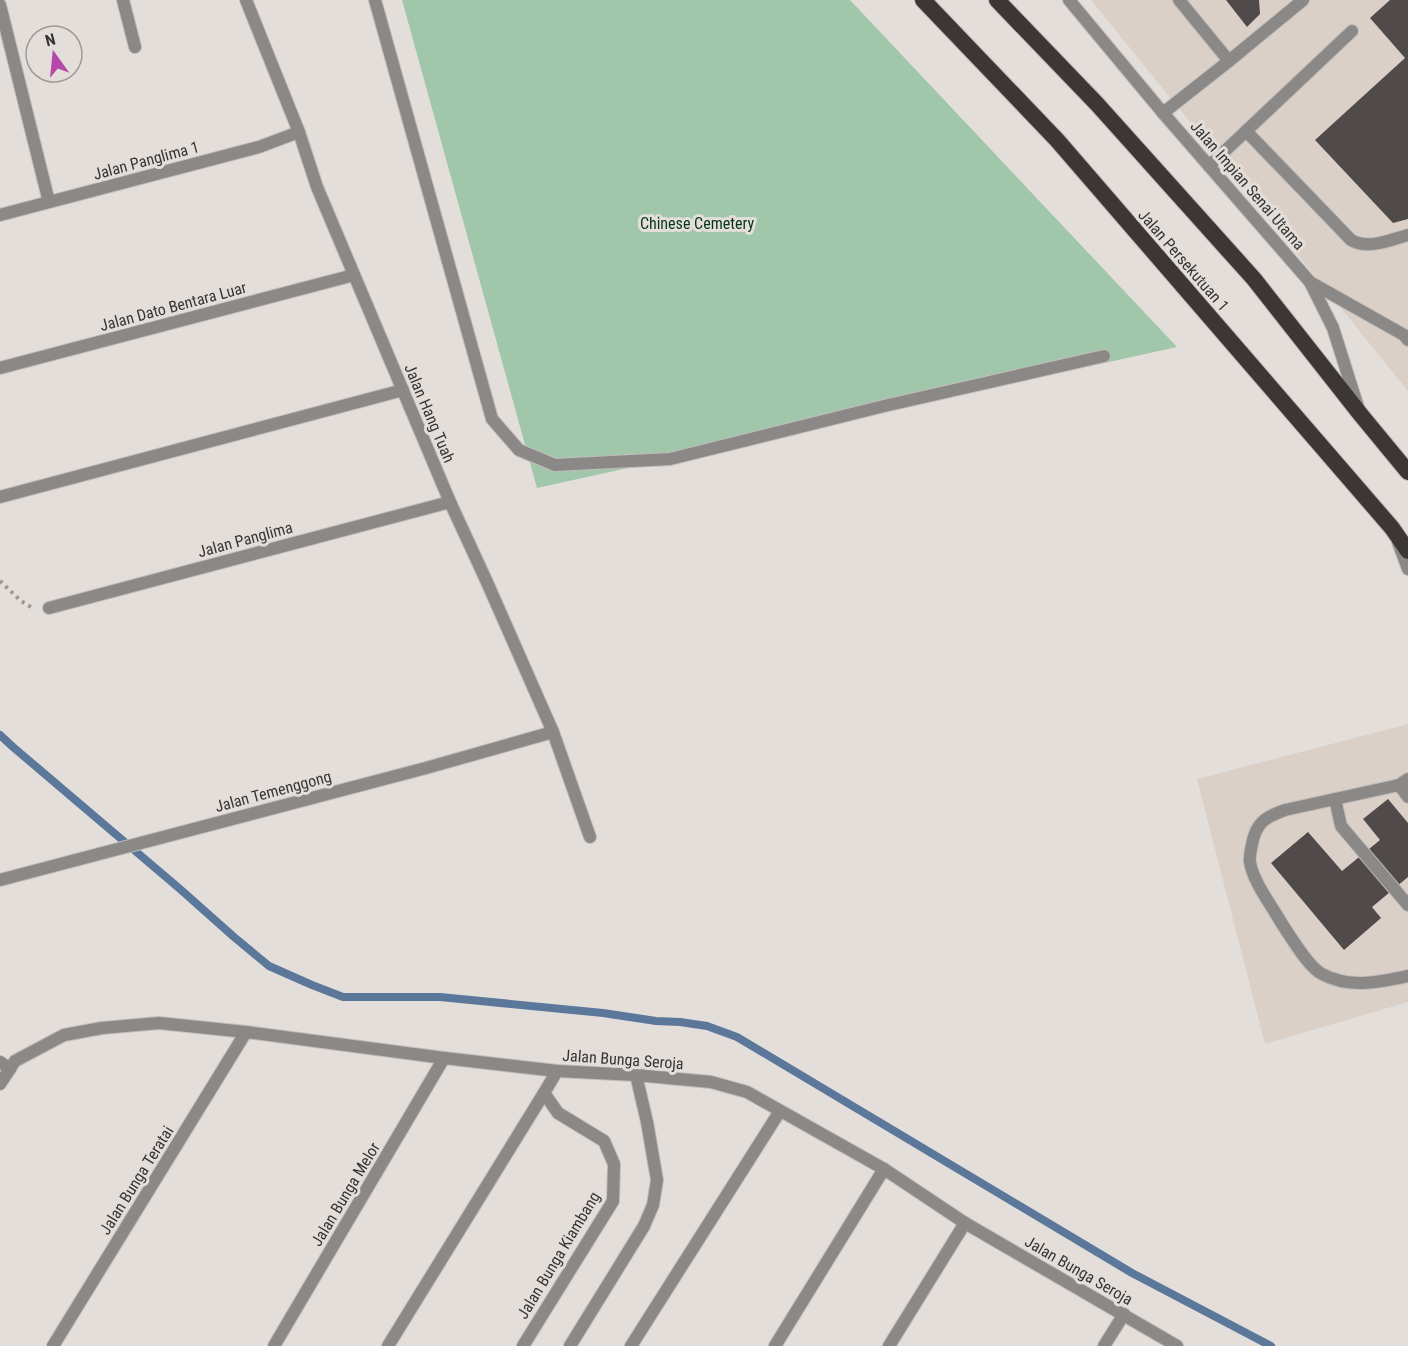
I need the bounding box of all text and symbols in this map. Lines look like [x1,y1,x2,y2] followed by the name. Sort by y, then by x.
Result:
[24,24,84,84] north arrow
[43,30,57,50] text: N
[1186,117,1309,254] street label: Jalan Impian Senai Utama
[91,137,201,184] street label: Jalan Panglima 1
[1134,206,1233,315] street label: Jalan Persekutuan 1
[640,214,754,233] park label: Chinese Cemetery
[98,278,249,335] street label: Jalan Dato Bentara Luar
[400,361,459,465] street label: Jalan Hang Tuah
[196,518,295,561] street label: Jalan Panglima
[213,767,333,816] street label: Jalan Temenggong
[562,1046,684,1073] street label: Jalan Bunga Seroja
[95,1122,178,1238] street label: Jalan Bunga Teratai
[307,1139,384,1250] street label: Jalan Bunga Melor
[513,1188,604,1322] street label: Jalan Bunga Kiambang
[1021,1232,1136,1309] street label: Jalan Bunga Seroja

